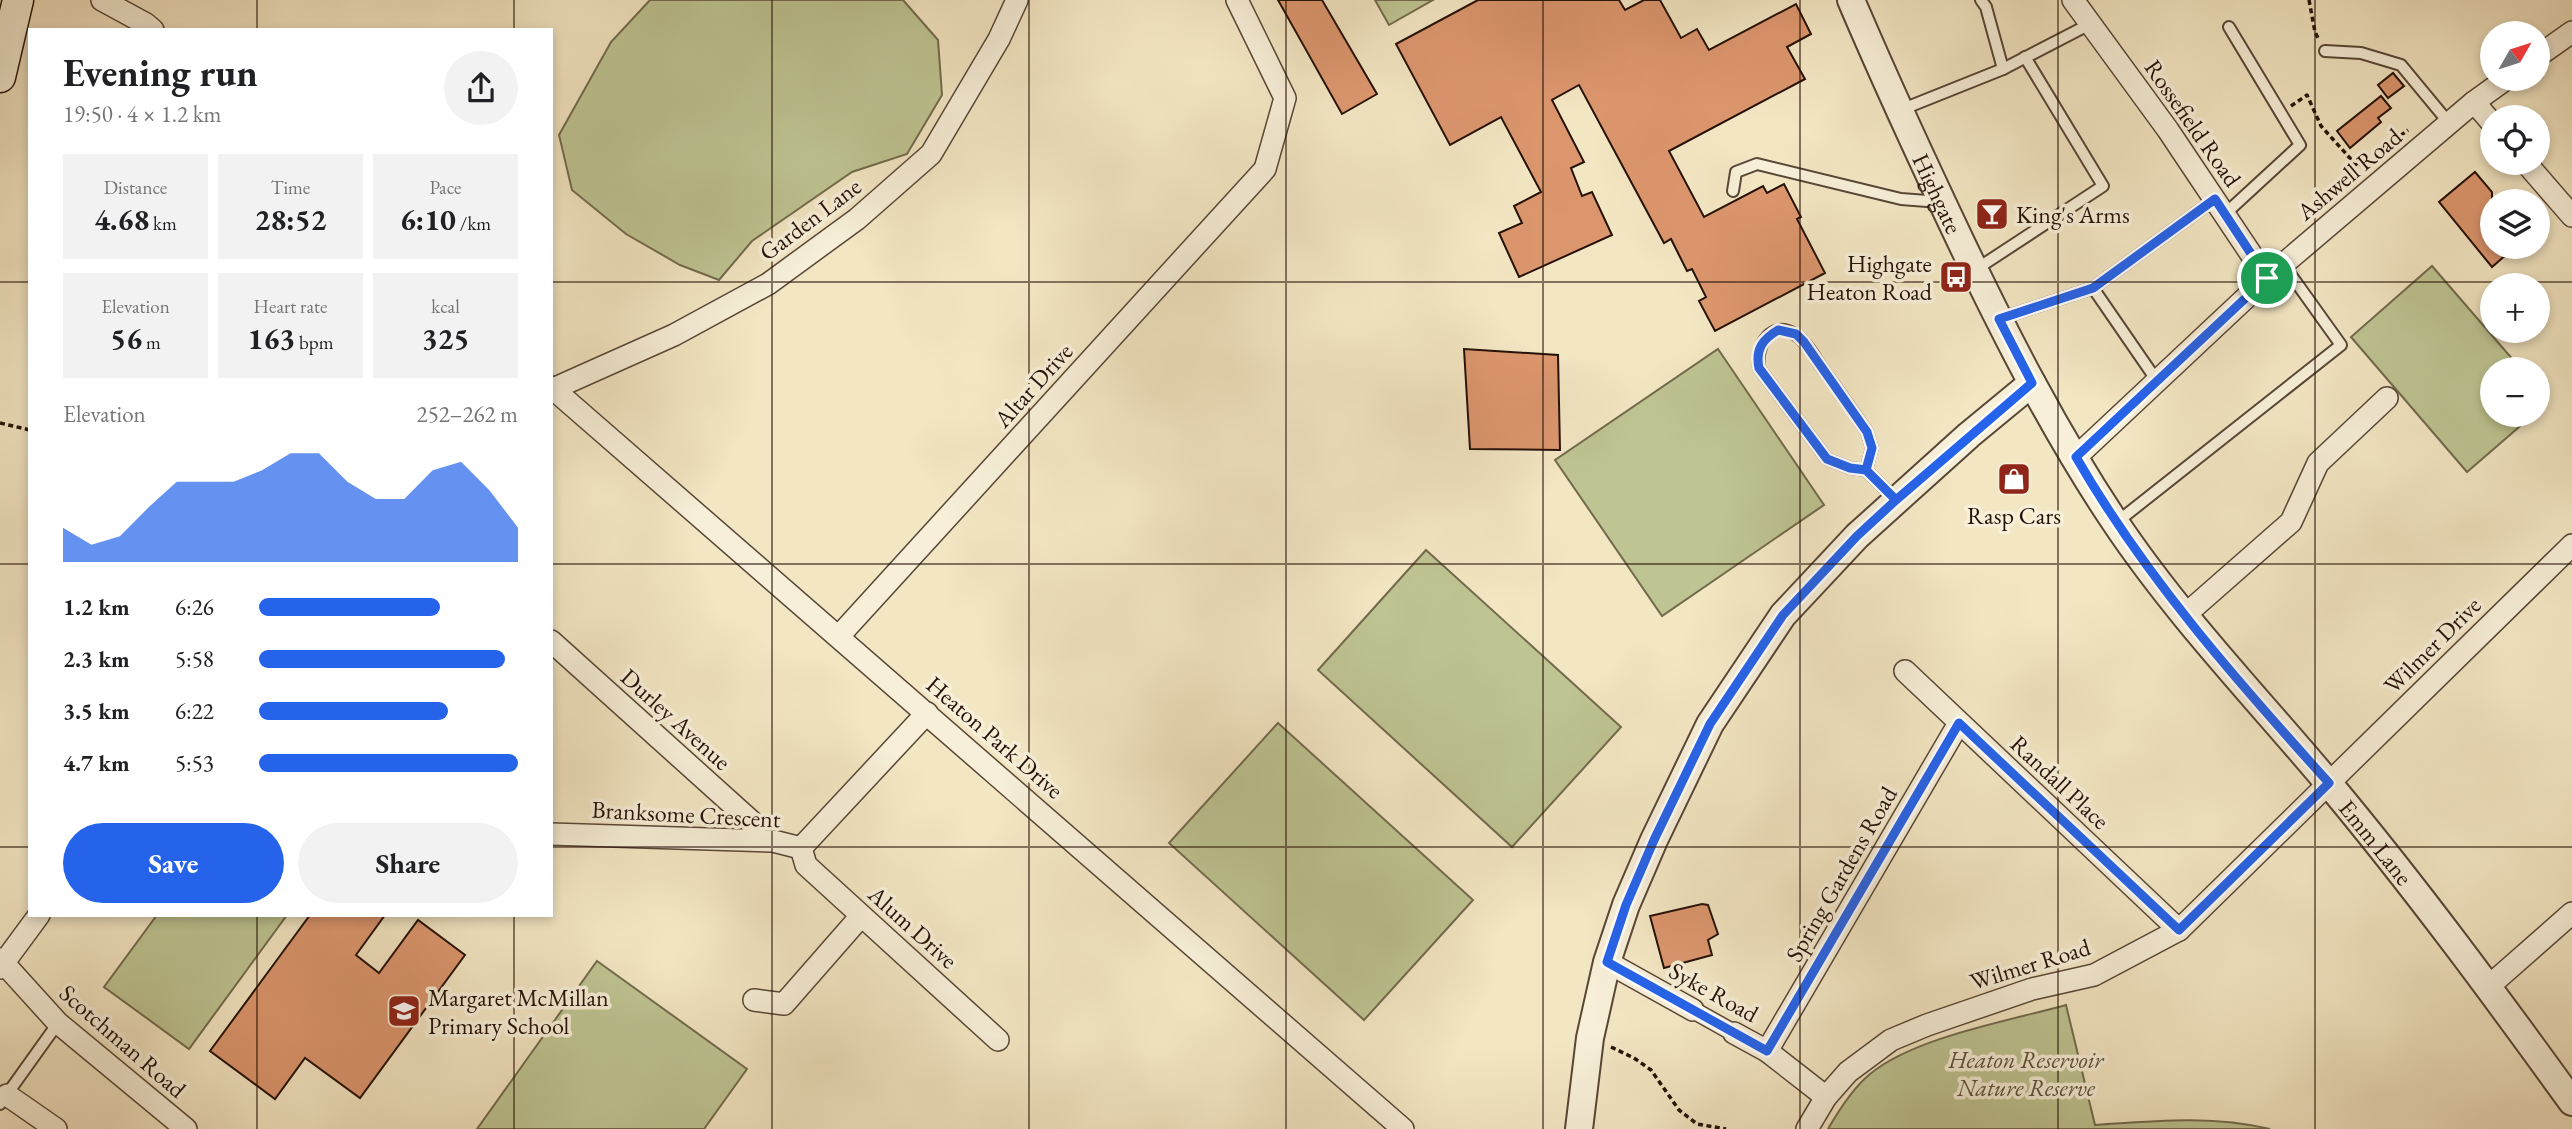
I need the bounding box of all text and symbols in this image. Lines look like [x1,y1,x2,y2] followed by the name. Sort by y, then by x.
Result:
[2480,21,2550,91] north arrow
[2480,21,2550,427] map controls
[63,48,258,97] text: Evening run
[444,51,518,125] button: share
[2138,53,2249,193] street label: Rossefield Road
[63,99,221,129] text: 19:50 · 4 × 1.2 km
[2480,105,2550,175] button: locate
[2289,120,2409,228] street label: Ashwell Road
[1906,148,1970,238] street label: Highgate
[753,171,867,267] street label: Garden Lane
[104,175,167,200] text: Distance
[271,175,310,200] text: Time
[430,175,461,200] text: Pace
[2480,189,2550,259] button: layers
[1973,195,2011,233] bar icon: King's Arms
[2016,199,2130,230] place label: King's Arms
[94,200,149,239] text: 4.68
[255,200,326,239] text: 28:52
[400,200,456,239] text: 6:10
[149,211,177,236] text: km
[456,211,491,236] text: /km
[1807,248,1933,307] place label: Highgate Heaton Road
[2237,248,2297,308] pin
[1937,258,1975,296] bus stop icon: Highgate Heaton Road
[2248,259,2286,297] icon: arrive
[2480,273,2550,343] button: +
[101,294,170,319] text: Elevation
[254,294,327,319] text: Heart rate
[431,294,460,319] text: kcal
[110,319,142,358] text: 56
[248,319,295,358] text: 163
[422,319,469,358] text: 325
[142,330,161,355] text: m
[295,330,333,355] text: bpm
[986,336,1079,435] street label: Altar Drive
[2480,357,2550,427] button: −
[63,399,146,429] text: Elevation
[417,399,518,429] text: 252–262 m
[1995,460,2033,498] shop icon: Rasp Cars
[1967,500,2061,531] place label: Rasp Cars
[2377,590,2487,700] street label: Wilmer Drive
[63,592,130,622] text: 1.2 km
[175,592,214,622] text: 6:26
[63,644,130,674] text: 2.3 km
[175,644,214,674] text: 5:58
[614,661,738,777] street label: Durley Avenue
[920,669,1070,805] street label: Heaton Park Drive
[63,696,130,726] text: 3.5 km
[175,696,214,726] text: 6:22
[2004,728,2116,836] street label: Randall Place
[63,748,130,778] text: 4.7 km
[175,748,214,778] text: 5:53
[1778,780,1904,967] street label: Spring Gardens Road
[2333,793,2420,891] street label: Emm Lane
[591,794,782,834] street label: Branksome Crescent
[63,823,284,903] button: Save
[298,823,518,903] button: Share
[861,878,964,975] street label: Alum Drive
[1966,931,2095,997] street label: Wilmer Road
[1664,955,1765,1030] street label: Syke Road
[53,977,193,1105] street label: Scotchman Road
[428,982,609,1041] place label: Margaret McMillan Primary School
[385,992,423,1030] school or university icon: Margaret McMillan Primary School
[1948,1044,2105,1103] park label: Heaton Reservoir Nature Reserve

